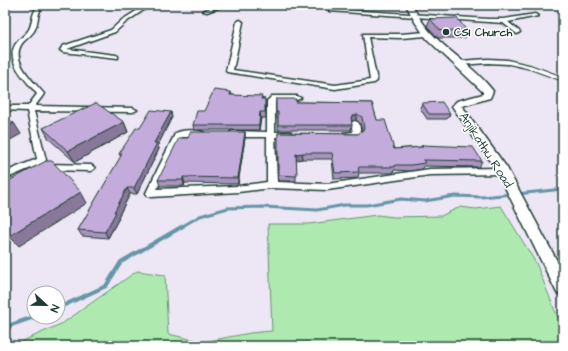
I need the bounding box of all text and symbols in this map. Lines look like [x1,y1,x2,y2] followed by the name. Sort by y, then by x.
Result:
[454,25,513,40] place label: CSI Church
[441,27,451,37] marker: CSI Church
[455,109,517,192] street label: Anjikathu Road
[26,285,66,325] north arrow
[47,303,63,315] text: N

